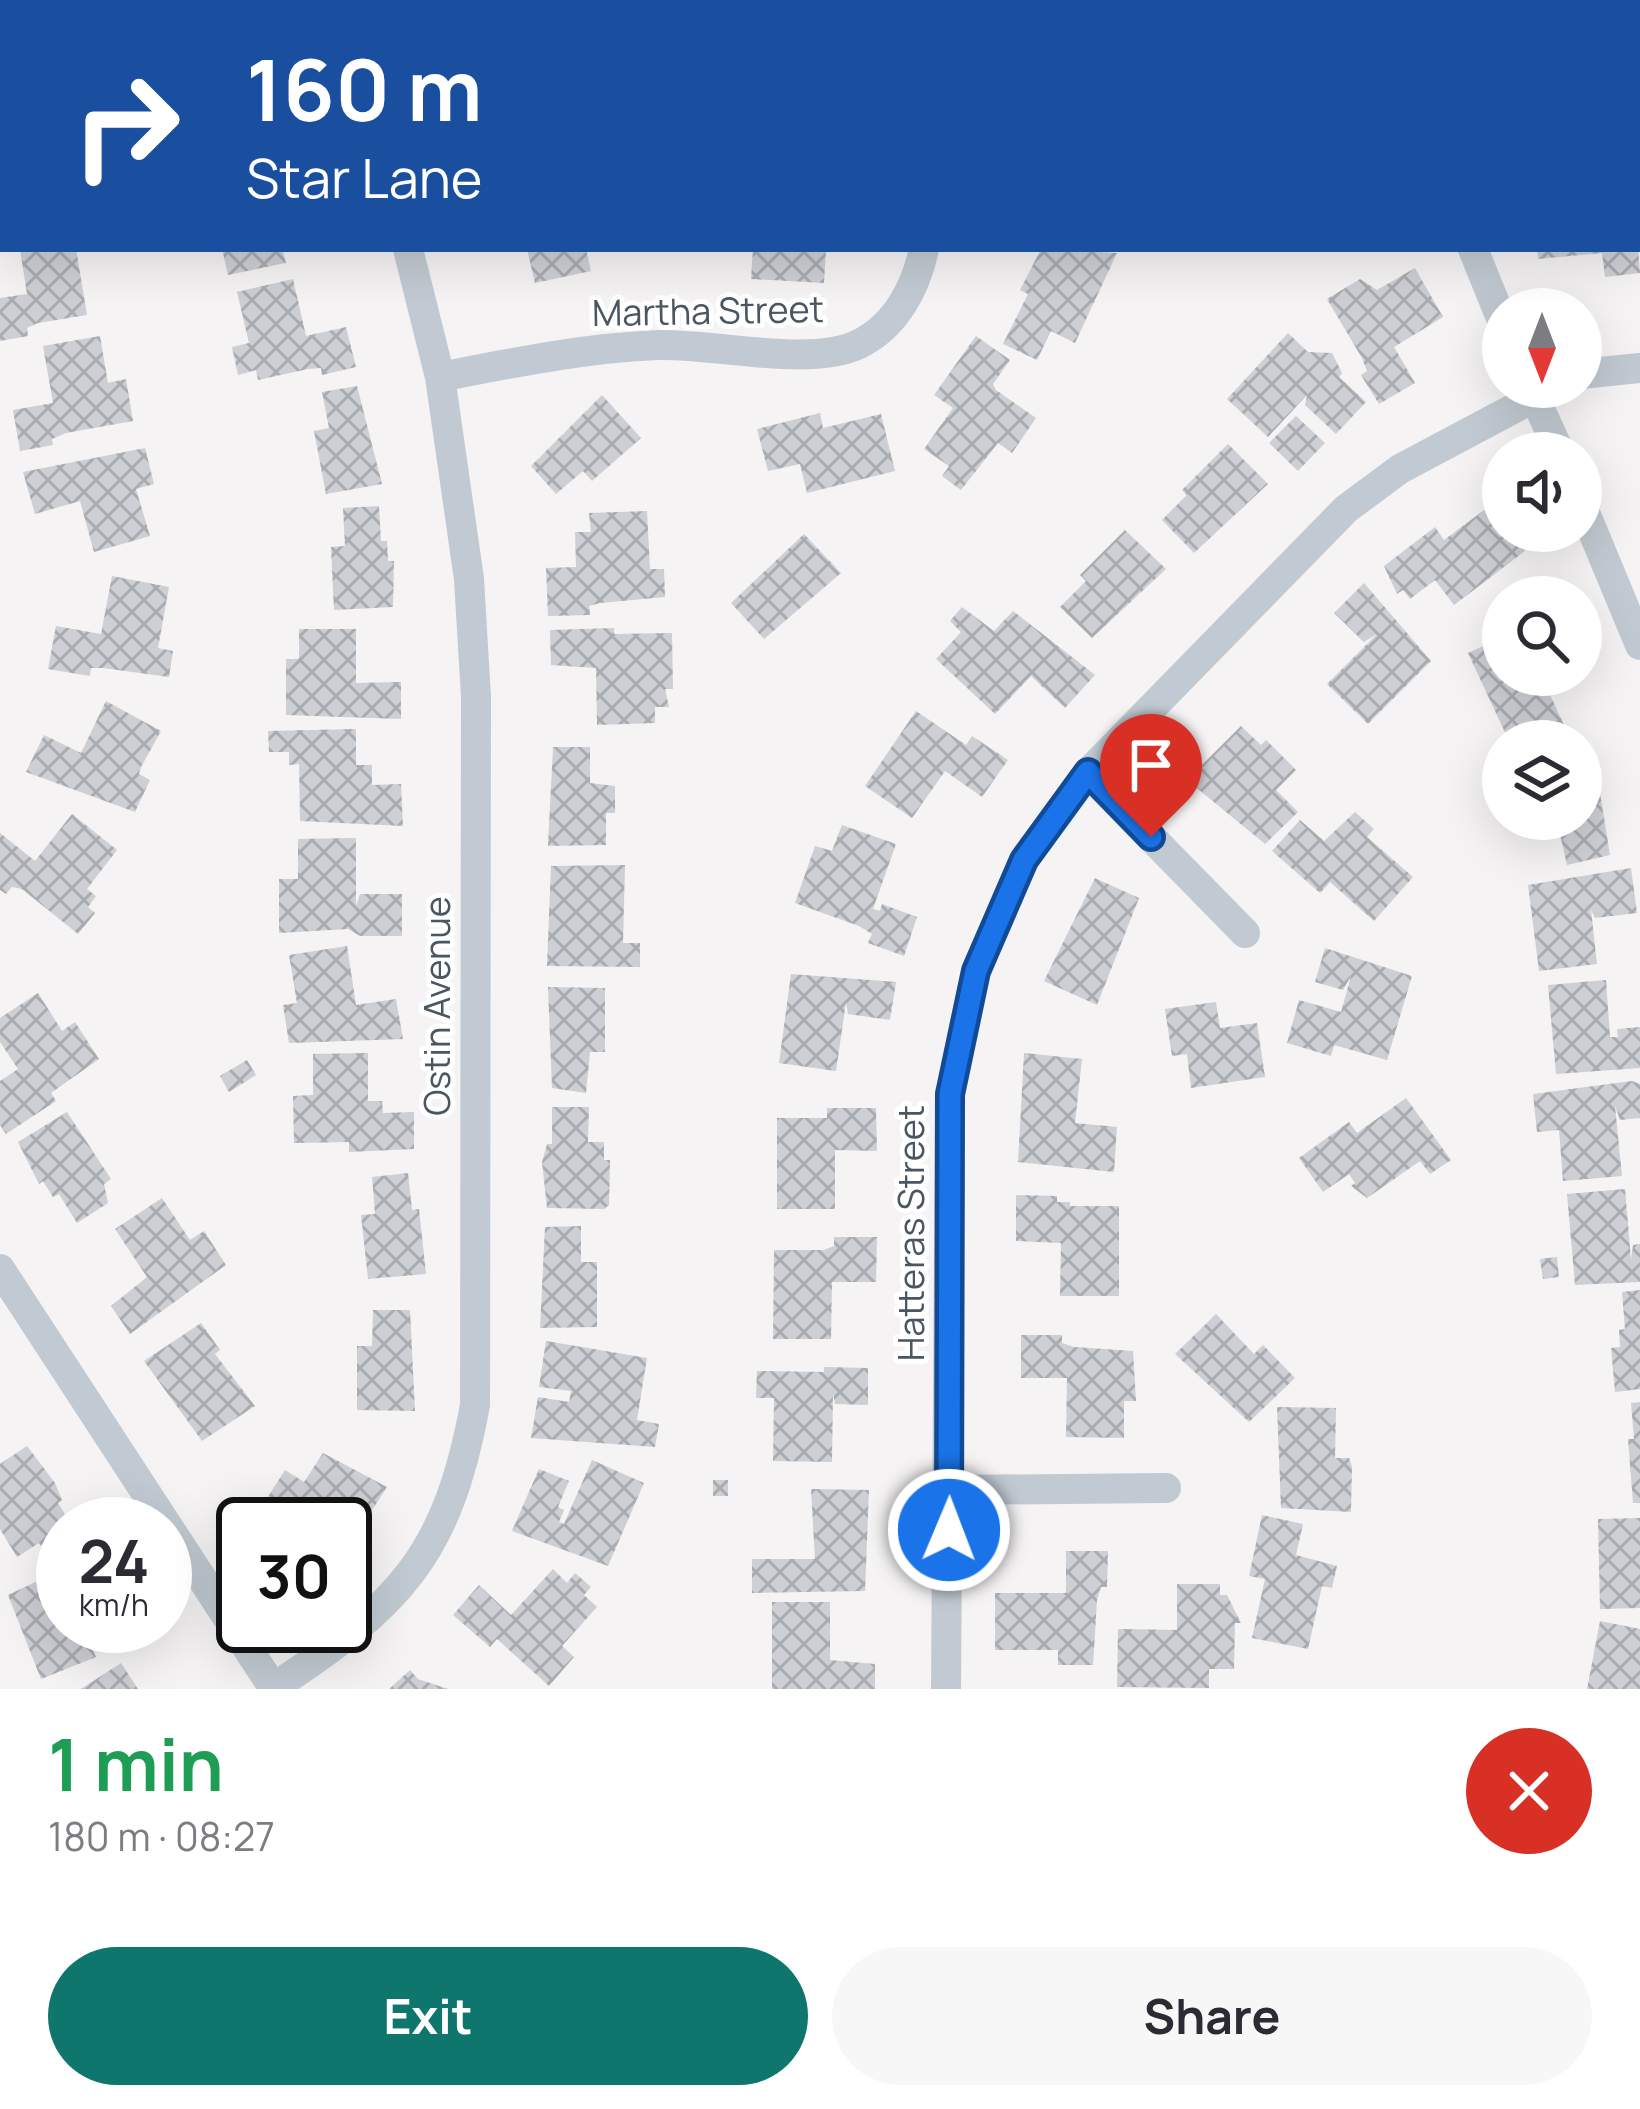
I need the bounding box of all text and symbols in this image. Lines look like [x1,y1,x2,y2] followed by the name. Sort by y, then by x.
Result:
[246,31,483,146] text: 160 m
[48,48,204,204] icon: right
[246,140,482,214] text: Star Lane
[592,284,824,337] street label: Martha Street
[1482,288,1602,408] north arrow
[1482,288,1602,840] map controls
[1482,432,1602,552] button: sound
[1482,576,1602,696] button: search
[1100,714,1202,837] pin
[1482,720,1602,840] button: layers
[1118,732,1184,798] icon: arrive
[412,896,461,1116] street label: Ostin Avenue
[886,1105,935,1361] street label: Hatteras Street
[886,1467,1012,1593] position arrow
[216,1497,372,1653] speed limit sign: 30
[78,1519,150,1601] text: 24
[79,1584,149,1625] text: km/h
[48,1714,224,1813] text: 1 min
[1466,1728,1592,1854] button: close
[48,1809,275,1863] text: 180 m · 08:27
[48,1947,808,2085] button: Exit
[832,1947,1592,2085] button: Share

